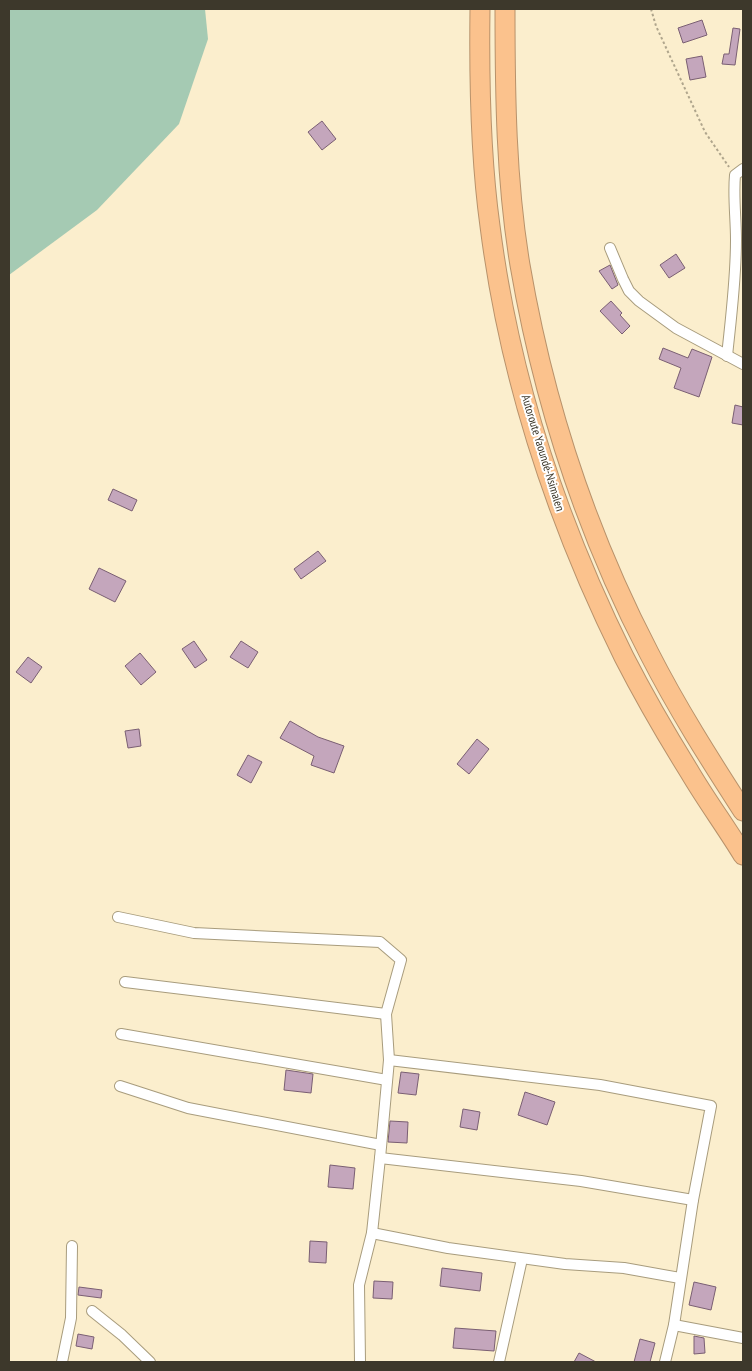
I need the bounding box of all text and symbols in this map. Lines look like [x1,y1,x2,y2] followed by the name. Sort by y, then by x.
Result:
[519,393,568,513] street label: Autoroute Yaoundé-Nsimalen

